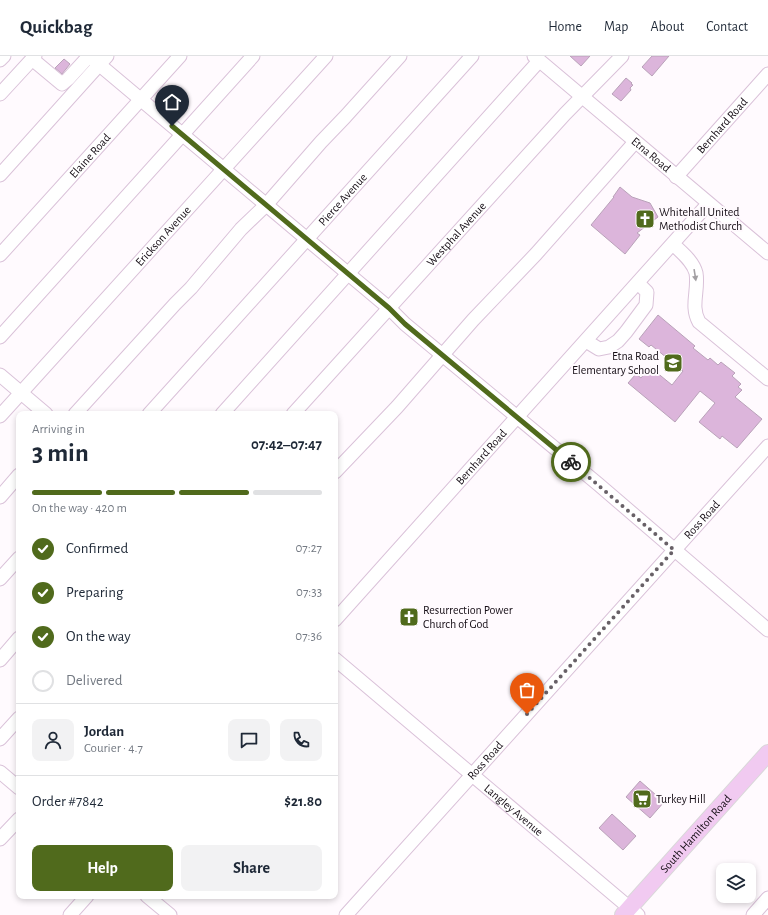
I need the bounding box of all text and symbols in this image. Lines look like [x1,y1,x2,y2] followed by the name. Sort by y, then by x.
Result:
[20,18,92,37] text: Quickbag
[548,20,582,34] text: Home
[604,20,628,34] text: Map
[650,20,684,34] text: About
[706,20,748,34] text: Contact
[155,85,189,126] pin
[161,91,183,113] icon: home
[694,96,750,156] street label: Bernhard Road
[67,131,113,180] street label: Elaine Road
[629,135,673,174] street label: Etna Road
[316,171,369,228] street label: Pierce Avenue
[424,200,488,268] street label: Westphal Avenue
[133,204,193,268] street label: Erickson Avenue
[659,206,742,232] place label: Whitehall United Methodist Church
[634,208,656,230] church icon: Whitehall United Methodist Church
[692,269,698,281] one-way arrow
[572,350,659,377] place label: Etna Road Elementary School
[662,352,684,374] school or university icon: Etna Road Elementary School
[32,423,85,436] text: Arriving in
[453,427,509,487] street label: Bernhard Road
[251,437,322,452] text: 07:42–07:47
[32,440,89,466] text: 3 min
[551,442,591,482] courier
[560,451,582,473] icon: bike
[682,498,722,541] street label: Ross Road
[32,502,127,515] text: On the way · 420 m
[32,538,54,560] icon: check
[66,541,128,556] text: Confirmed
[295,542,322,555] text: 07:27
[32,582,54,604] icon: check
[66,585,123,600] text: Preparing
[296,586,322,599] text: 07:33
[423,604,513,630] place label: Resurrection Power Church of God
[398,606,420,628] church icon: Resurrection Power Church of God
[32,626,54,648] icon: check
[66,629,131,644] text: On the way
[295,630,322,643] text: 07:36
[66,673,123,688] text: Delivered
[510,673,544,714] pin
[516,679,538,701] icon: bag
[32,719,74,761] button: person
[228,719,270,761] button: chat
[280,719,322,761] button: phone
[84,724,124,739] text: Jordan
[465,739,505,782] street label: Ross Road
[84,742,143,755] text: Courier · 4.7
[482,782,546,838] street label: Langley Avenue
[631,788,653,810] supermarket icon: Turkey Hill
[656,793,706,806] place label: Turkey Hill
[658,793,734,875] street label: South Hamilton Road
[32,794,104,809] text: Order #7842
[284,794,322,809] text: $21.80
[32,845,173,891] button: Help
[181,845,322,891] button: Share
[716,863,756,903] map controls
[716,863,756,903] button: layers

